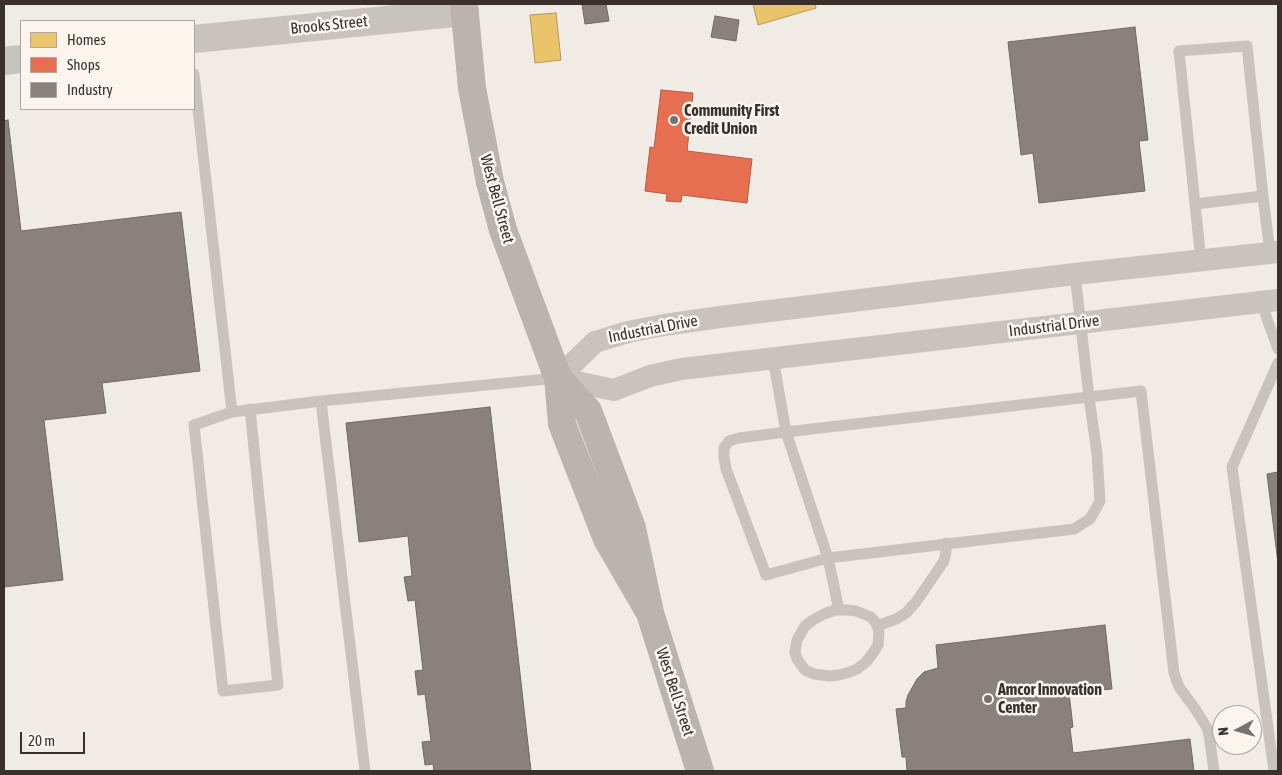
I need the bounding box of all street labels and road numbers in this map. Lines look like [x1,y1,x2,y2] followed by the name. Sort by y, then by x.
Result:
[290,11,368,39] street label: Brooks Street
[476,152,518,246] street label: West Bell Street
[607,311,699,347] street label: Industrial Drive
[1008,311,1100,341] street label: Industrial Drive
[652,646,698,738] street label: West Bell Street

